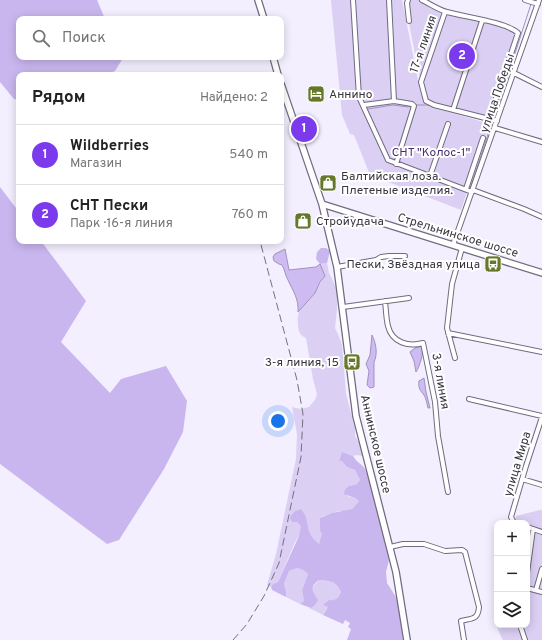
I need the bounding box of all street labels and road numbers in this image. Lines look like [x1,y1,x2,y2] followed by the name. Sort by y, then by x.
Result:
[407,14,441,75] street label: 17-я линия
[477,51,519,135] street label: улица Победы
[395,210,520,262] street label: Стрельнинское шоссе
[427,352,453,410] street label: 3-я линия
[356,393,394,495] street label: Аннинское шоссе
[500,430,535,499] street label: улица Мира

